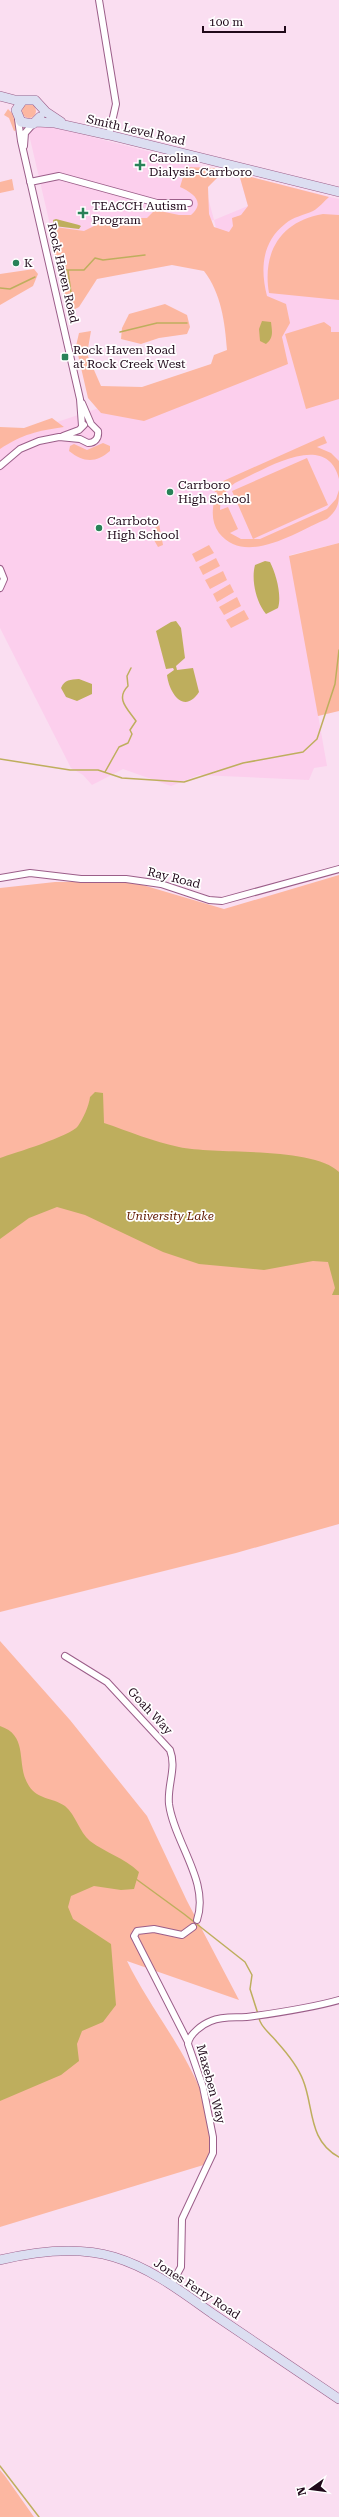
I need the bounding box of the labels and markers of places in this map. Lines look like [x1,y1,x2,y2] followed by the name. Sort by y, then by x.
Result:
[149,151,252,179] place label: Carolina Dialysis-Carrboro
[134,159,146,171] marker: Carolina Dialysis-Carrboro
[92,199,187,227] place label: TEACCH Autism Program
[77,207,89,219] marker: TEACCH Autism Program
[24,256,33,270] place label: K
[11,258,21,268] marker: K
[73,343,186,371] place label: Rock Haven Road at Rock Creek West
[60,352,70,362] marker: Rock Haven Road at Rock Creek West
[178,478,250,506] place label: Carrboro High School
[165,487,175,497] marker: Carrboro High School
[107,514,179,542] place label: Carrboto High School
[94,523,104,533] marker: Carrboto High School

